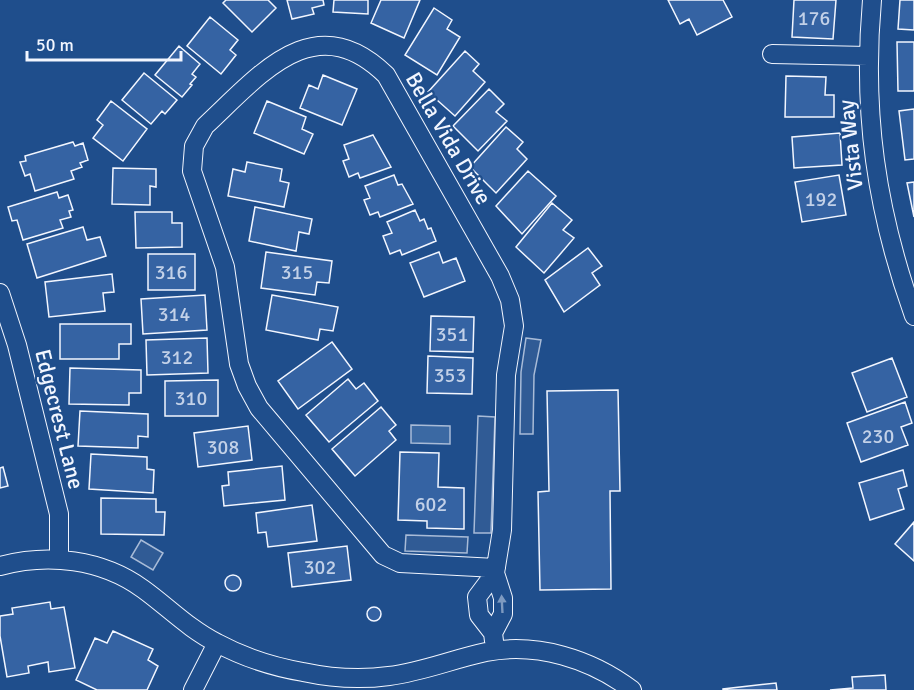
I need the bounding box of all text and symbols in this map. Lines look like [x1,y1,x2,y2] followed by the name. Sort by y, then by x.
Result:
[798,6,830,31] house number: 176
[27,24,182,62] scale bar
[36,34,74,56] text: 50 m
[400,67,497,209] street label: Bella Vida Drive
[832,98,869,192] street label: Vista Way
[805,187,837,212] house number: 192
[155,260,187,285] house number: 316
[281,260,313,285] house number: 315
[158,302,190,327] house number: 314
[436,322,468,347] house number: 351
[161,345,193,370] house number: 312
[29,346,90,492] street label: Edgecrest Lane
[434,363,466,388] house number: 353
[175,386,207,411] house number: 310
[862,424,894,449] house number: 230
[207,435,239,460] house number: 308
[415,492,447,517] house number: 602
[304,555,336,580] house number: 302
[498,594,507,613] one-way arrow

